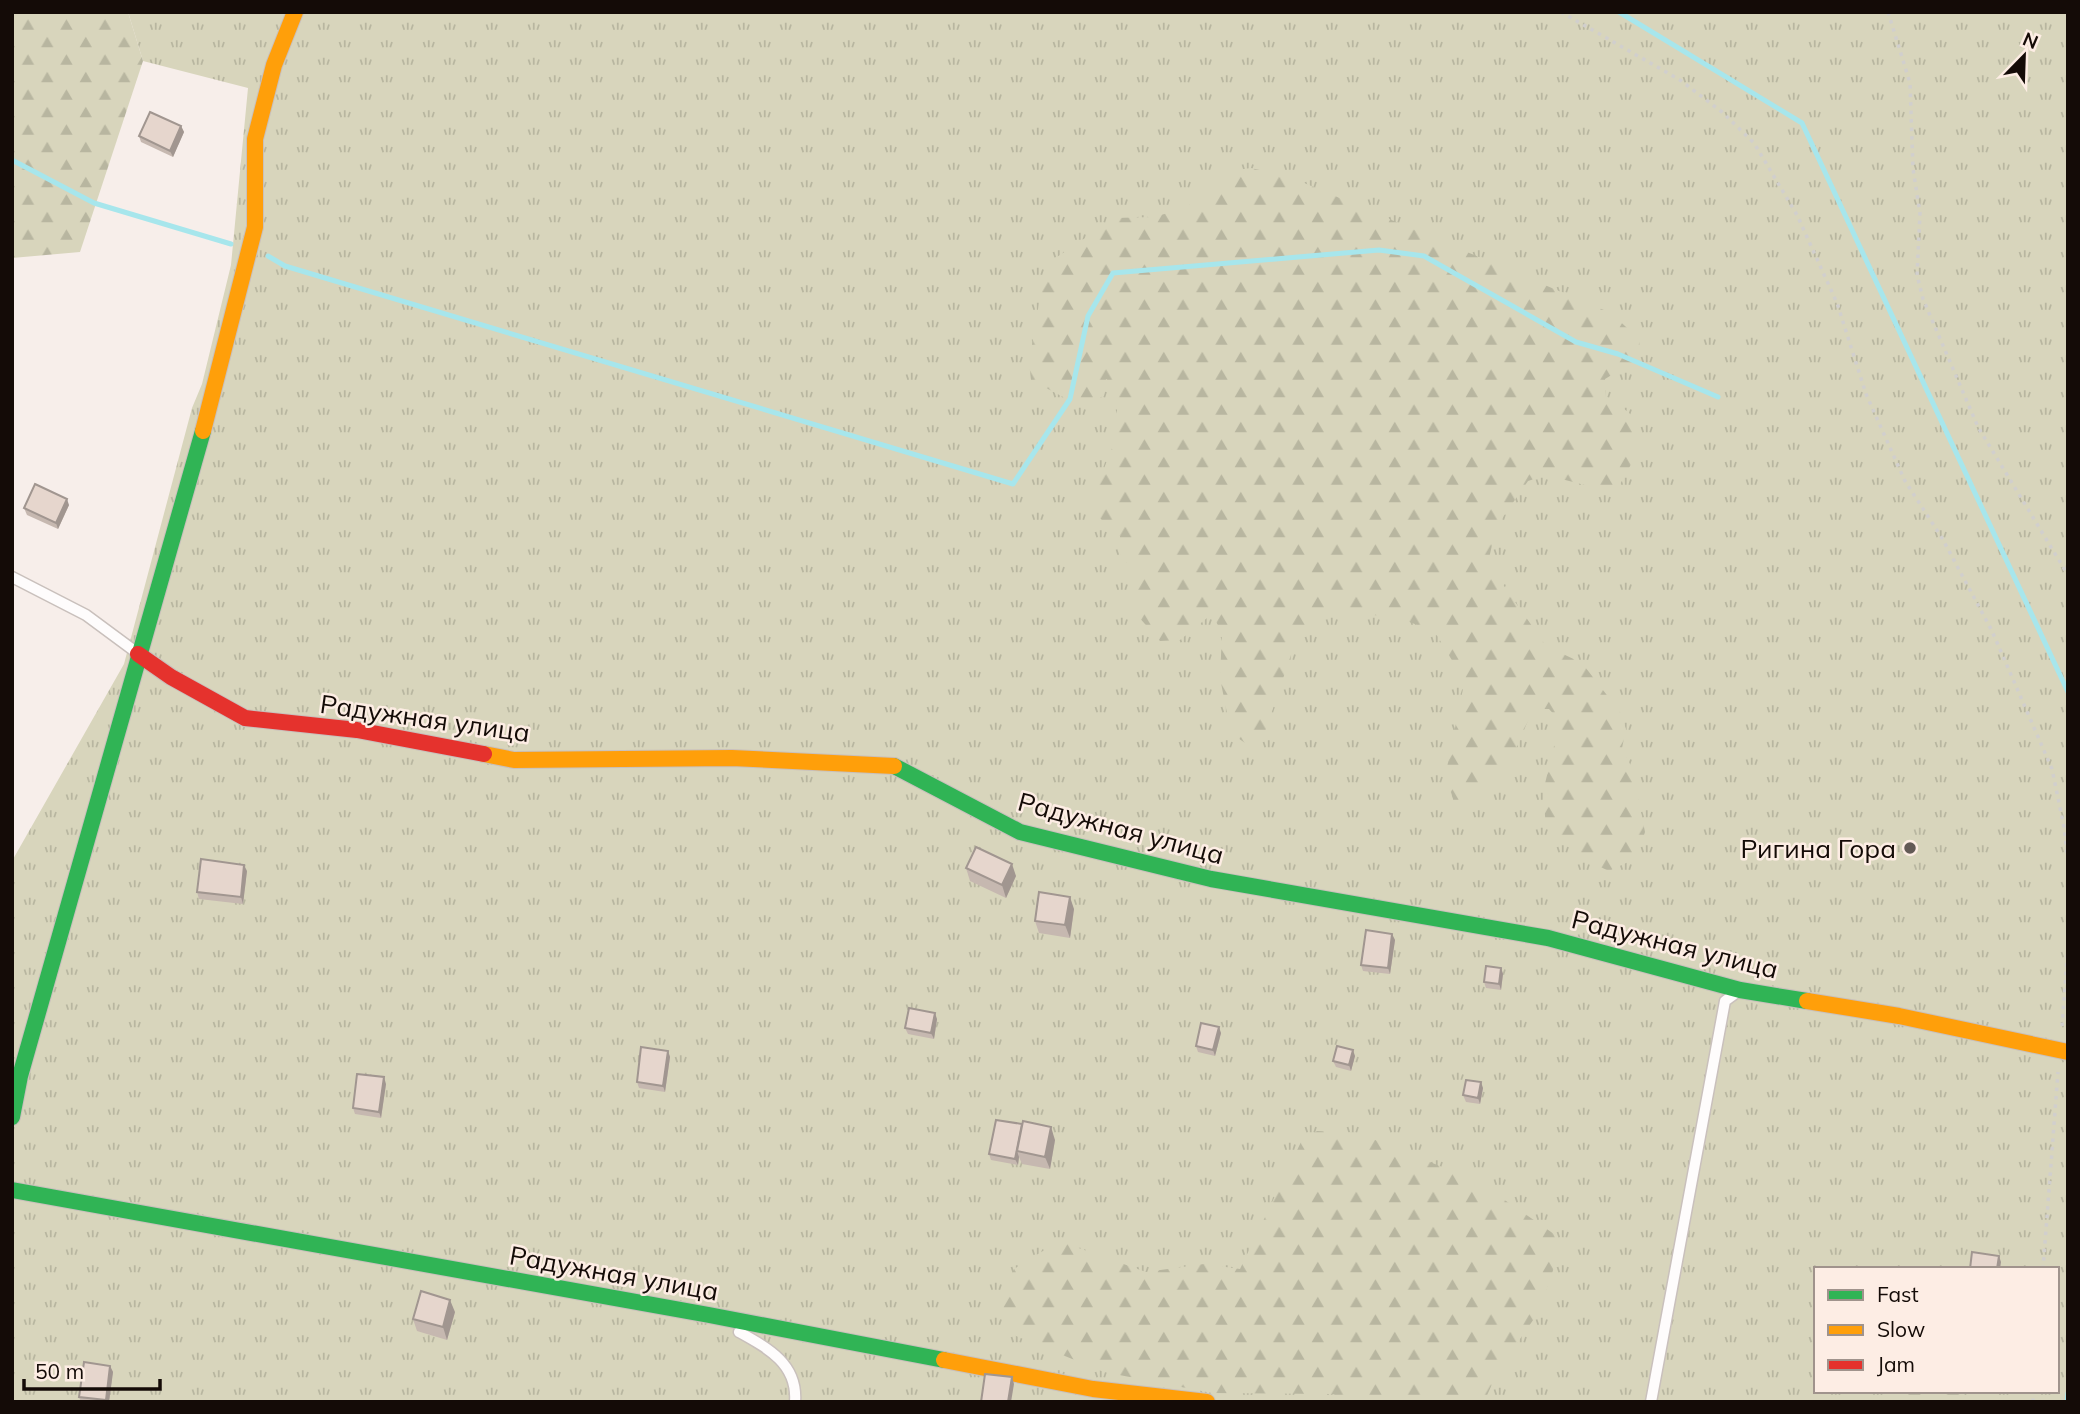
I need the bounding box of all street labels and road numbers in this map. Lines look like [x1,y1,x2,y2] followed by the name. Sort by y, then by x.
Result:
[318,687,532,749] street label: Радужная улица
[1015,785,1227,871] street label: Радужная улица
[1568,902,1782,986] street label: Радужная улица
[507,1238,721,1308] street label: Радужная улица

